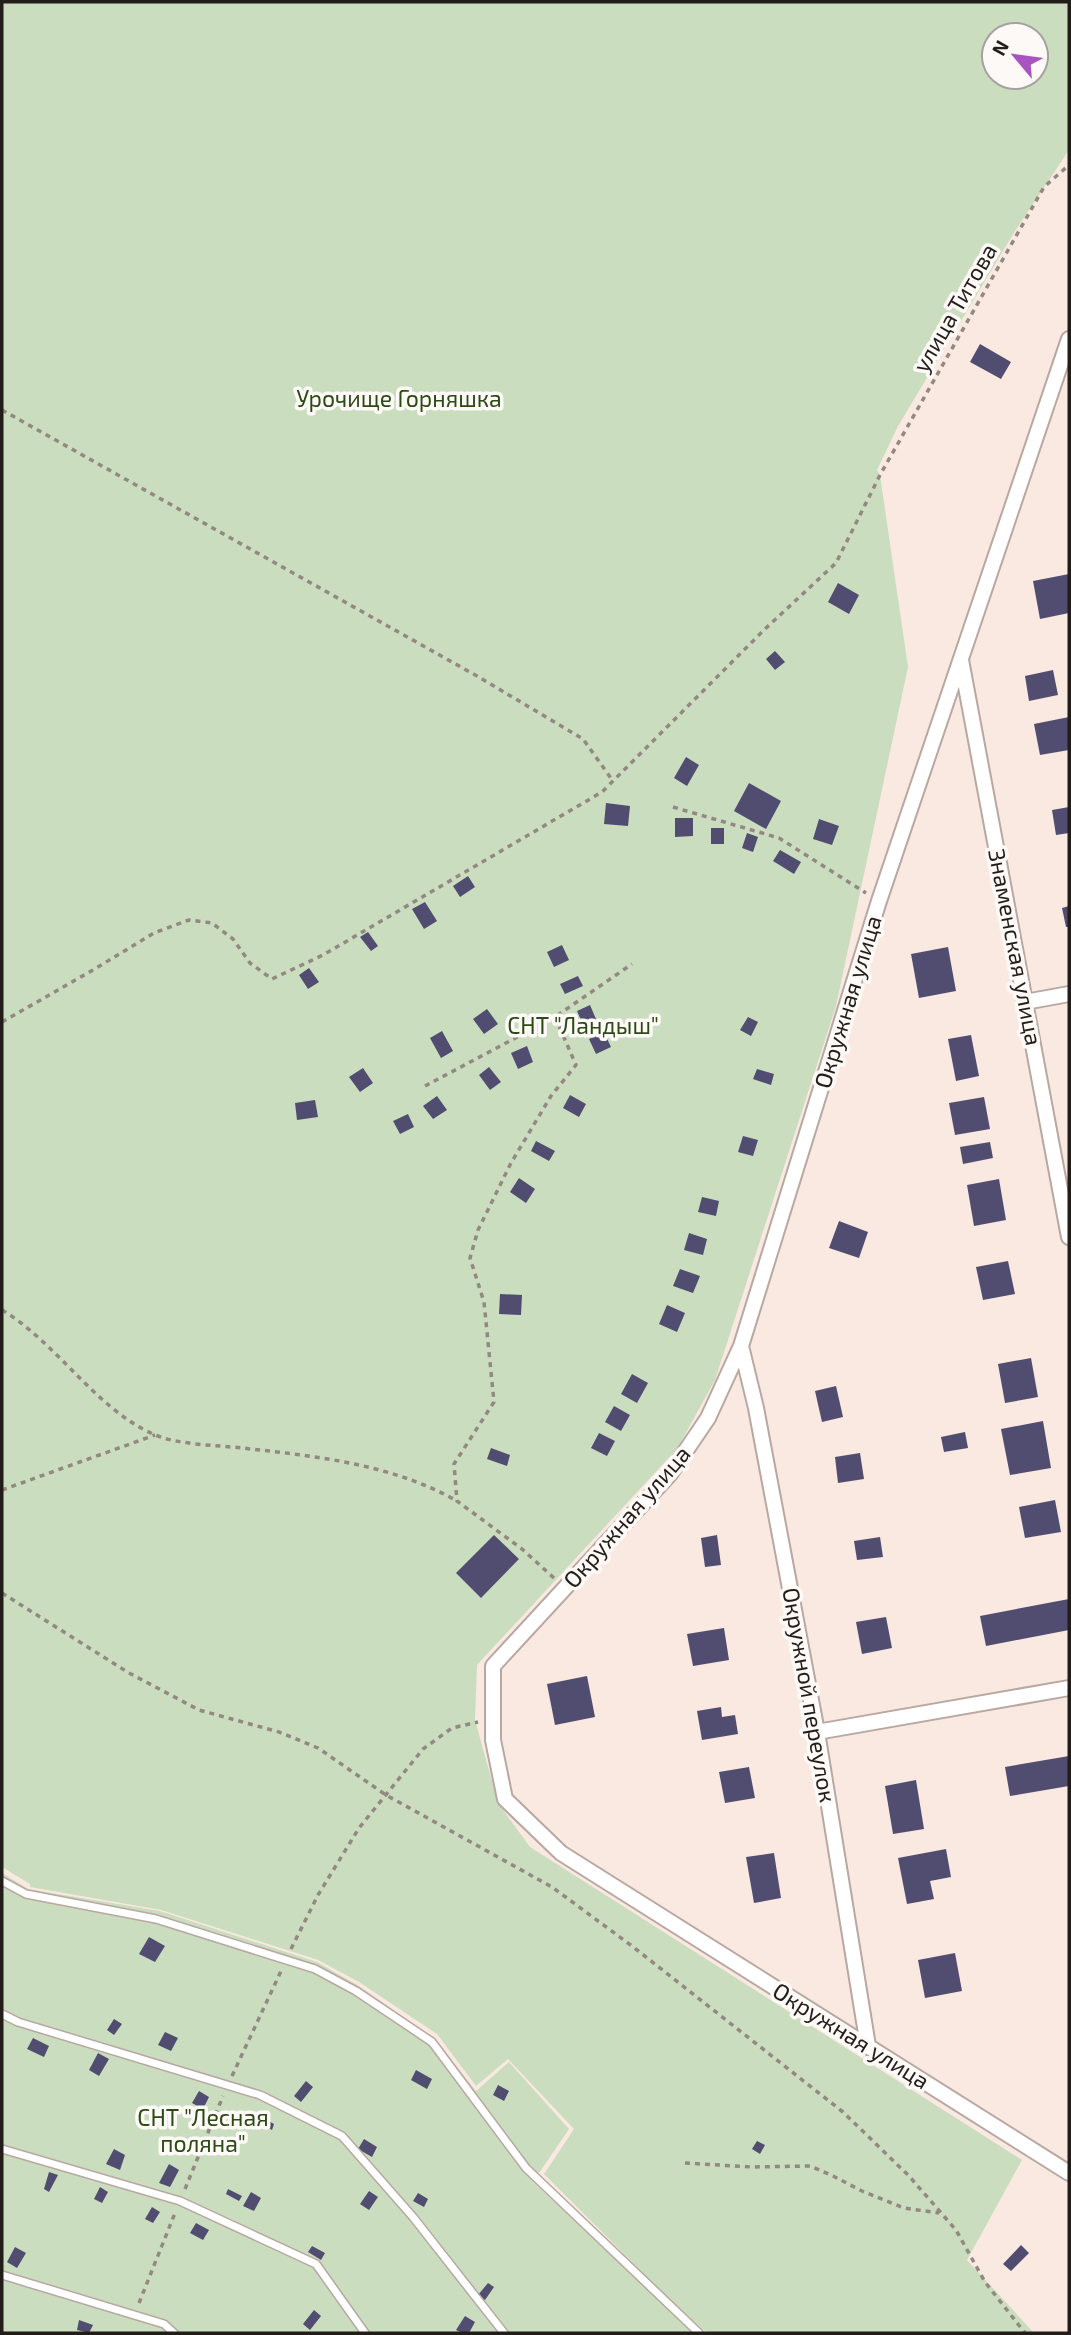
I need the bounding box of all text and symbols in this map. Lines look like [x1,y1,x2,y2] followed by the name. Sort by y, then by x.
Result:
[980,21,1050,91] north arrow
[986,36,1013,59] text: N
[906,238,1003,377] street label: улица Титова
[296,384,502,412] park label: Урочище Горняшка
[982,846,1049,1048] street label: Знаменская улица
[807,912,888,1092] street label: Окружная улица
[507,1011,659,1039] park label: СНТ "Ландыш"
[557,1439,696,1594] street label: Окружная улица
[776,1585,843,1805] street label: Окружной переулок
[768,1976,935,2095] street label: Окружная улица
[137,2103,269,2157] park label: СНТ "Лесная поляна"

